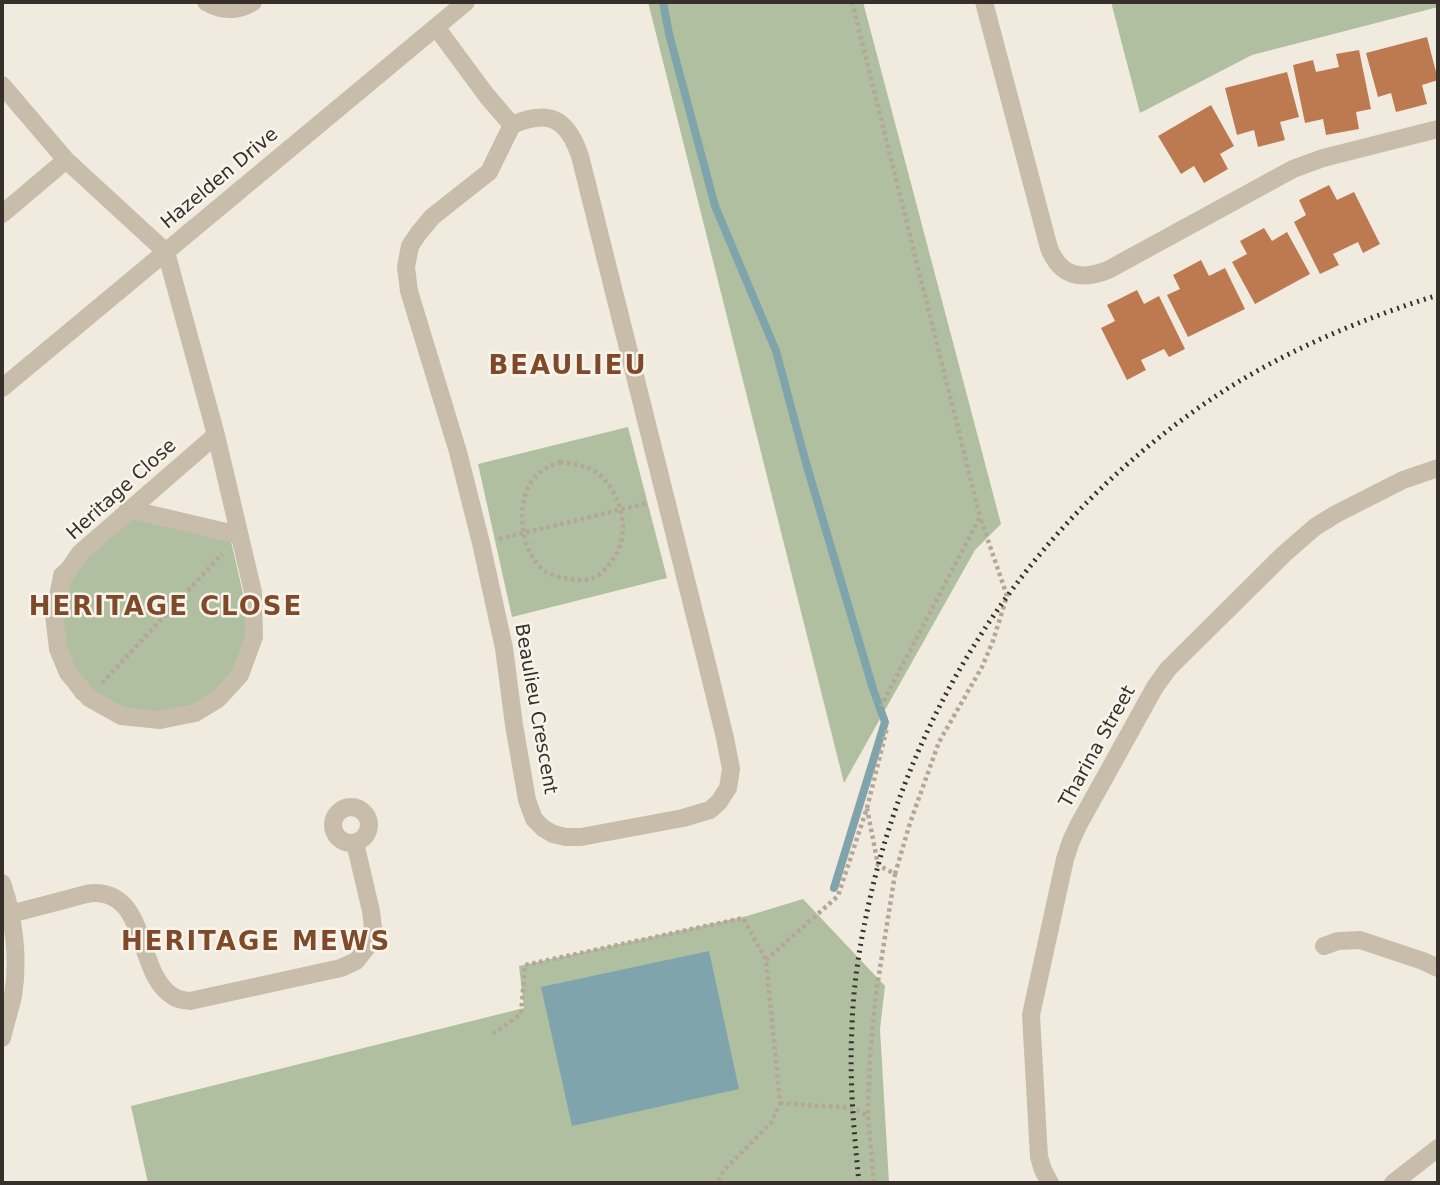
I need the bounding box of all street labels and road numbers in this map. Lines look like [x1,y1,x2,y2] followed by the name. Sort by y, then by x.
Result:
[157,124,283,234] street label: Hazelden Drive
[62,435,182,545] street label: Heritage Close
[509,622,561,796] street label: Beaulieu Crescent
[1055,682,1141,812] street label: Tharina Street

